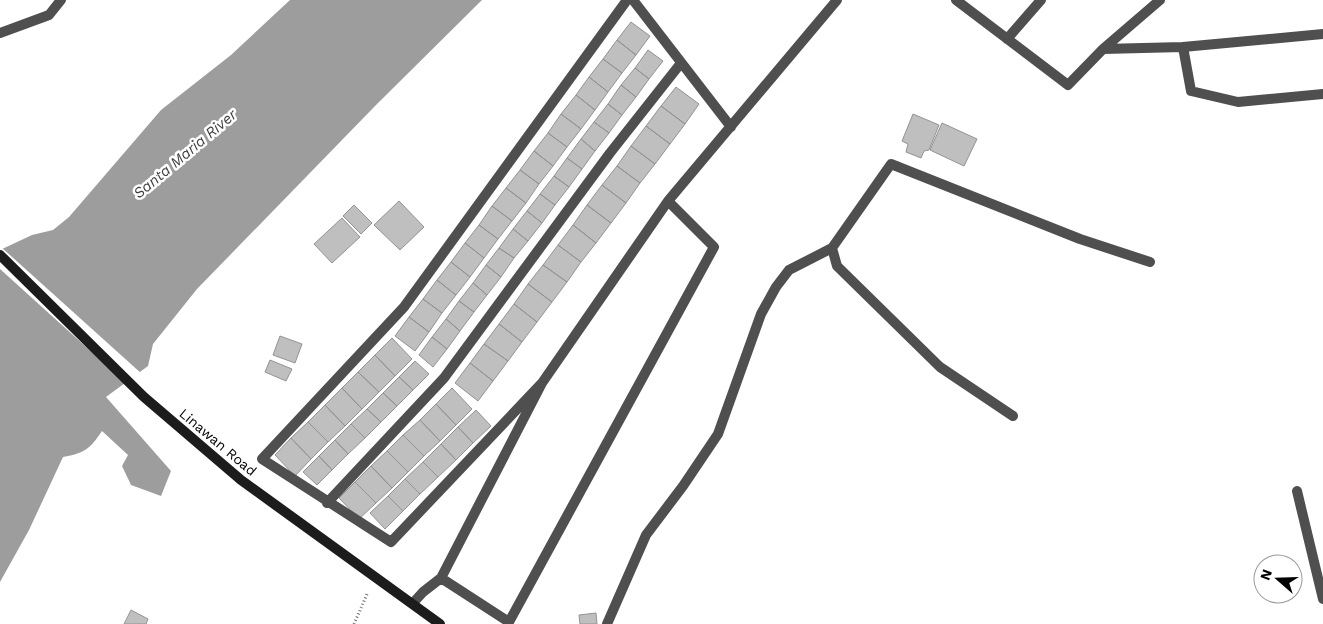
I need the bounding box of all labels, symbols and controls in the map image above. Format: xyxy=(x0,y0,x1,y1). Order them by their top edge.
water label: Santa Maria River xyxy=(130,105,241,202)
street label: Linawan Road xyxy=(176,405,260,479)
north arrow xyxy=(1253,554,1303,604)
text: N xyxy=(1256,567,1275,582)

